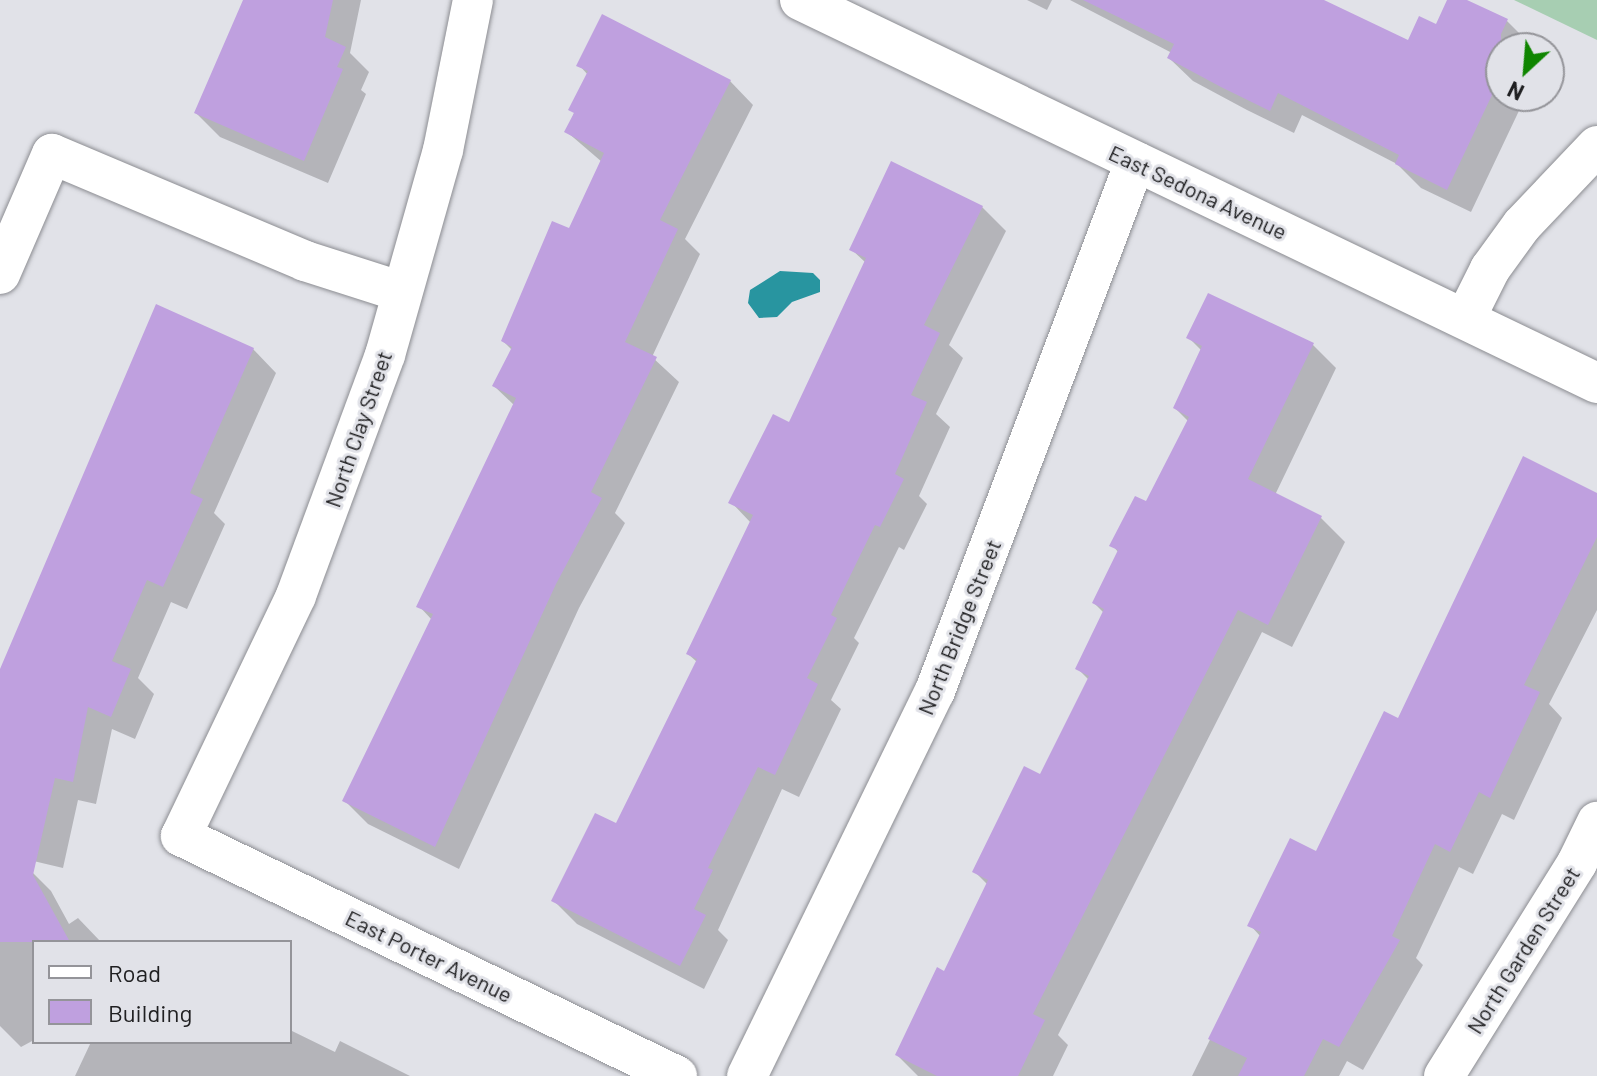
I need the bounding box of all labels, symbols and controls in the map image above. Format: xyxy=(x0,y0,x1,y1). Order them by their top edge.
north arrow xyxy=(1485,32,1565,112)
text: N xyxy=(1503,77,1528,107)
street label: East Sedona Avenue xyxy=(1105,139,1291,245)
street label: North Clay Street xyxy=(319,347,397,511)
street label: North Bridge Street xyxy=(912,535,1006,719)
street label: North Garden Street xyxy=(1461,862,1585,1038)
street label: East Porter Avenue xyxy=(341,904,517,1008)
legend xyxy=(32,940,292,1044)
text: Road xyxy=(108,958,161,987)
text: Building xyxy=(108,998,192,1027)

